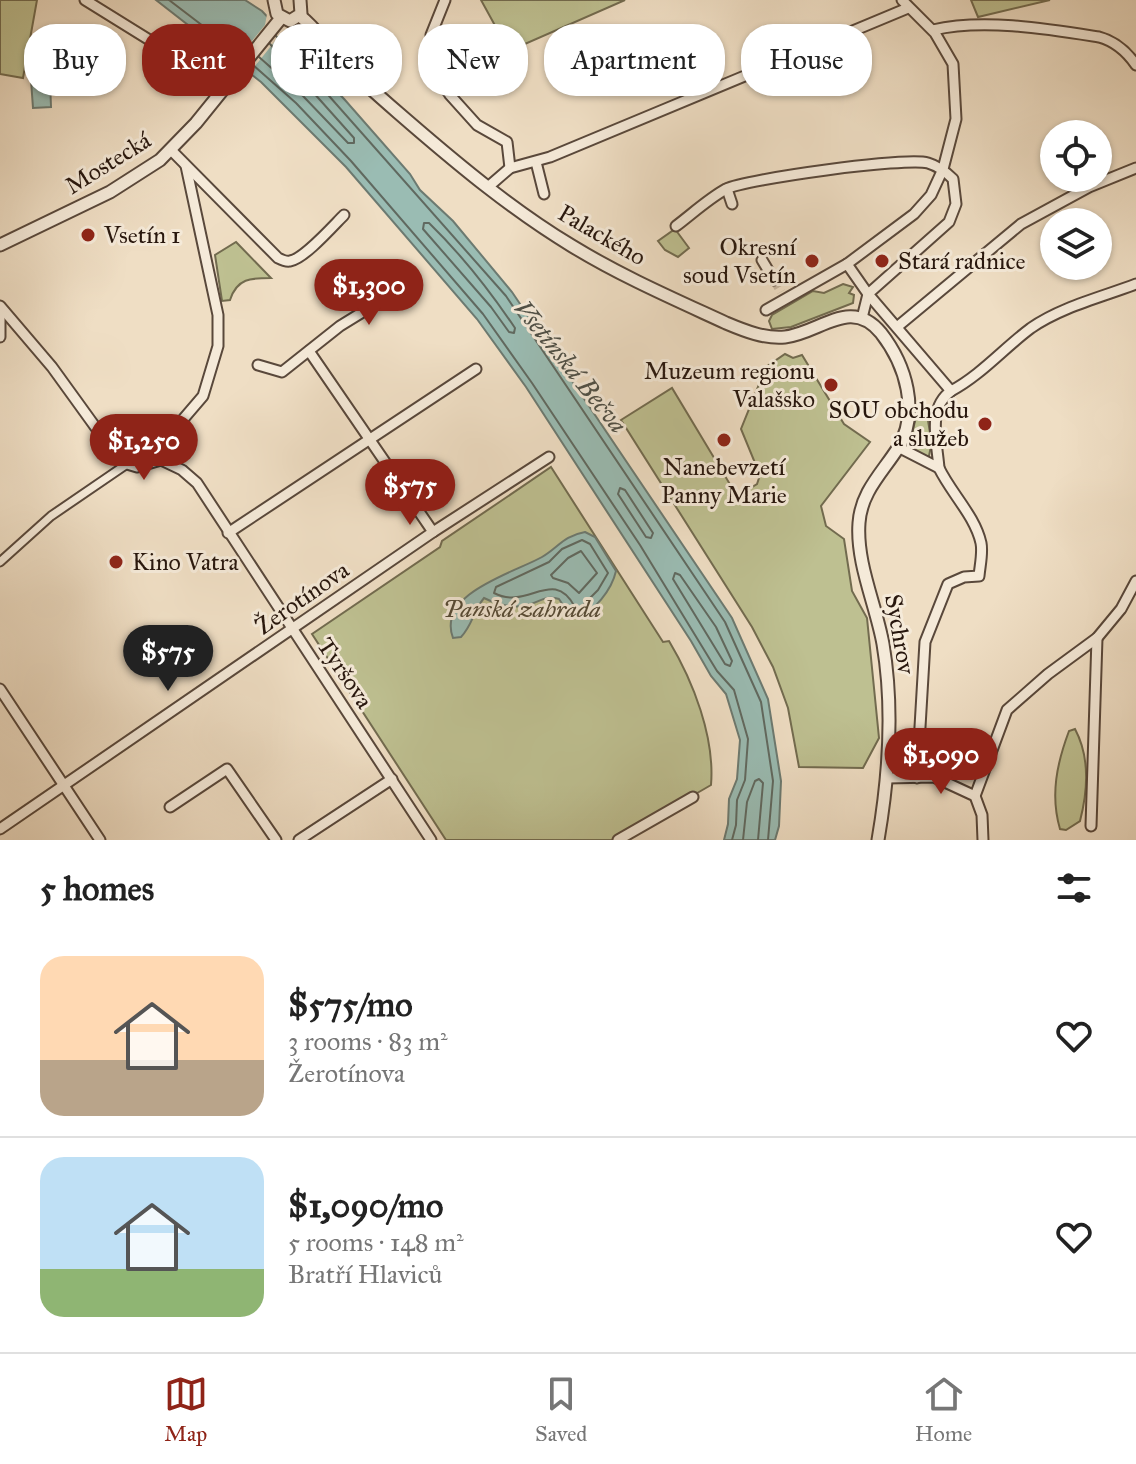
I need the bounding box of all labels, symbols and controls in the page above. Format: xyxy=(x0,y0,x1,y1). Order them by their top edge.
chip: Buy xyxy=(24,24,126,96)
chip: Rent xyxy=(142,24,255,96)
chip: Filters xyxy=(271,24,402,96)
chip: New xyxy=(418,24,528,96)
chip: Apartment xyxy=(544,24,725,96)
chip: House xyxy=(741,24,872,96)
map controls xyxy=(1040,120,1112,280)
button: locate xyxy=(1040,120,1112,192)
street label: Mostecká xyxy=(60,125,157,201)
street label: Palackého xyxy=(553,198,651,272)
button: layers xyxy=(1040,208,1112,280)
place label: Vsetín 1 xyxy=(103,220,181,250)
marker: Vsetín 1 xyxy=(79,226,97,244)
place label: Okresní soud Vsetín xyxy=(683,232,797,290)
place label: Stará radnice xyxy=(898,246,1026,276)
marker: Okresní soud Vsetín xyxy=(803,252,821,270)
marker: Stará radnice xyxy=(873,252,891,270)
pin: $1,300 xyxy=(304,259,434,327)
text: $1,300 xyxy=(332,269,406,301)
water label: Vsetínská Bečva xyxy=(507,293,635,439)
place label: Muzeum regionu Valašsko xyxy=(644,356,815,414)
marker: Muzeum regionu Valašsko xyxy=(822,376,840,394)
place label: SOU obchodu a služeb xyxy=(829,395,969,453)
pin: $1,250 xyxy=(79,414,209,482)
marker: SOU obchodu a služeb xyxy=(976,415,994,433)
text: $1,250 xyxy=(108,424,180,456)
marker: Nanebevzetí Panny Marie xyxy=(715,431,733,449)
place label: Nanebevzetí Panny Marie xyxy=(661,452,787,510)
pin: $575 xyxy=(363,459,457,527)
text: $575 xyxy=(383,469,437,501)
place label: Kino Vatra xyxy=(132,547,240,577)
marker: Kino Vatra xyxy=(107,553,125,571)
street label: Žerotínova xyxy=(249,554,355,641)
street label: Sychrov xyxy=(878,592,922,678)
park label: Panská zahrada xyxy=(443,594,601,624)
pin: $575 xyxy=(121,625,215,693)
street label: Tyršova xyxy=(310,632,380,715)
text: $575 xyxy=(141,635,195,667)
pin: $1,090 xyxy=(876,728,1006,796)
text: $1,090 xyxy=(903,738,979,770)
icon: filters xyxy=(1052,866,1096,910)
text: 5 homes xyxy=(40,868,154,909)
text: $575/mo xyxy=(288,984,413,1025)
icon: home xyxy=(104,988,200,1084)
icon: heart xyxy=(1052,1014,1096,1058)
text: 3 rooms · 83 m² xyxy=(288,1025,448,1057)
text: Žerotínova xyxy=(288,1057,405,1089)
text: $1,090/mo xyxy=(288,1185,443,1226)
icon: home xyxy=(104,1189,200,1285)
icon: heart xyxy=(1052,1215,1096,1259)
text: 5 rooms · 148 m² xyxy=(288,1226,464,1258)
text: Bratří Hlaviců xyxy=(288,1258,442,1290)
tab: Map xyxy=(164,1372,208,1447)
tab: Saved xyxy=(535,1372,587,1447)
tab: Home xyxy=(915,1372,972,1447)

